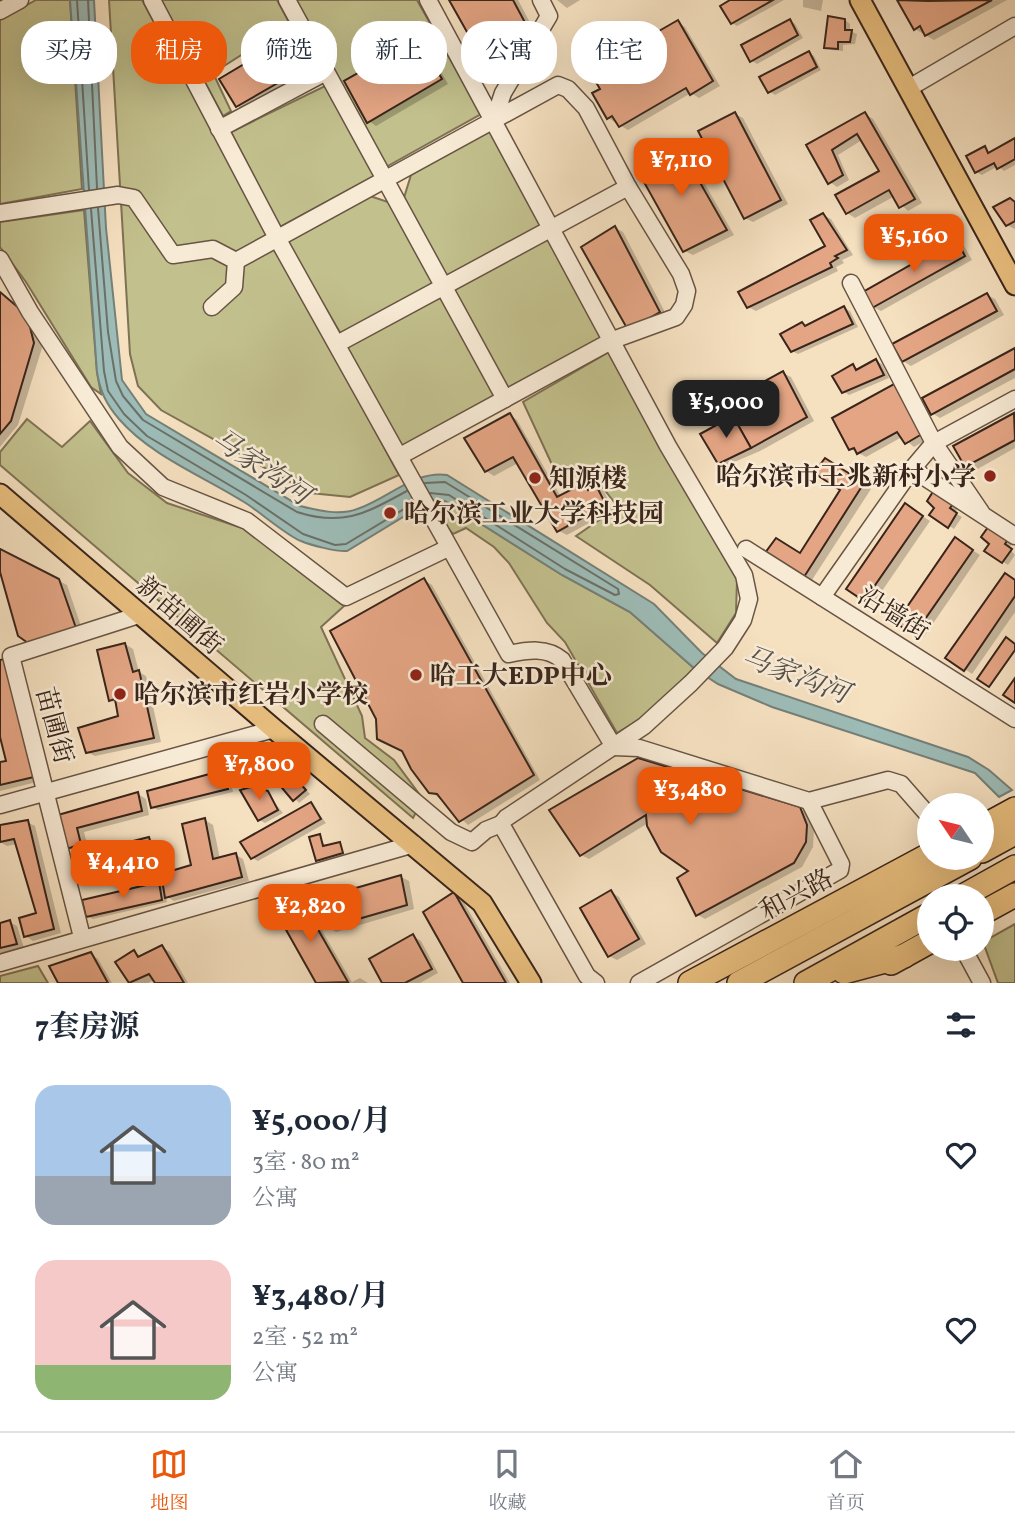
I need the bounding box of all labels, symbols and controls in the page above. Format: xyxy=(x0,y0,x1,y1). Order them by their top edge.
chip: 买房 xyxy=(21,21,117,84)
chip: 租房 xyxy=(131,21,227,84)
chip: 筛选 xyxy=(241,21,337,84)
chip: 新上 xyxy=(351,21,447,84)
chip: 公寓 xyxy=(461,21,557,84)
chip: 住宅 xyxy=(571,21,667,84)
pin: ¥7,110 xyxy=(624,138,738,198)
text: ¥7,110 xyxy=(650,145,712,177)
pin: ¥5,160 xyxy=(857,215,971,274)
text: ¥5,160 xyxy=(880,221,948,253)
pin: ¥5,000 xyxy=(669,380,783,440)
text: ¥5,000 xyxy=(688,387,764,419)
water label: 马家沟河 xyxy=(203,421,322,518)
place label: 哈尔滨市王兆新村小学 xyxy=(716,460,976,496)
place label: 知源楼 xyxy=(549,462,627,498)
marker: 哈尔滨市王兆新村小学 xyxy=(982,468,998,484)
marker: 知源楼 xyxy=(527,470,543,486)
place label: 哈尔滨工业大学科技园 xyxy=(404,497,664,533)
marker: 哈尔滨工业大学科技园 xyxy=(382,505,398,521)
street label: 新苗圃街 xyxy=(128,569,230,664)
street label: 沿墙街 xyxy=(850,579,936,651)
water label: 马家沟河 xyxy=(736,638,859,716)
place label: 哈工大EDP中心 xyxy=(430,659,612,695)
marker: 哈工大EDP中心 xyxy=(408,667,424,683)
place label: 哈尔滨市红岩小学校 xyxy=(134,678,368,714)
street label: 苗圃街 xyxy=(26,683,81,768)
marker: 哈尔滨市红岩小学校 xyxy=(112,686,128,702)
pin: ¥7,800 xyxy=(202,742,316,802)
text: ¥7,800 xyxy=(224,749,294,781)
pin: ¥3,480 xyxy=(633,768,747,827)
text: ¥3,480 xyxy=(653,774,727,806)
north arrow xyxy=(917,793,994,870)
map controls xyxy=(917,793,994,961)
pin: ¥4,410 xyxy=(66,841,180,900)
text: ¥4,410 xyxy=(87,847,159,879)
street label: 和兴路 xyxy=(754,862,840,930)
pin: ¥2,820 xyxy=(253,884,367,944)
button: locate xyxy=(917,884,994,961)
text: ¥2,820 xyxy=(274,891,346,923)
icon: filters xyxy=(942,1006,980,1044)
text: 7套房源 xyxy=(35,1007,139,1049)
text: ¥5,000/月 xyxy=(252,1101,392,1143)
icon: home xyxy=(91,1113,175,1197)
icon: heart xyxy=(942,1136,980,1174)
text: 3室 · 80 m² xyxy=(252,1147,359,1179)
text: 公寓 xyxy=(252,1183,298,1215)
text: ¥3,480/月 xyxy=(252,1276,389,1318)
icon: home xyxy=(91,1288,175,1372)
icon: heart xyxy=(942,1311,980,1349)
text: 2室 · 52 m² xyxy=(252,1322,358,1354)
text: 公寓 xyxy=(252,1358,298,1390)
tab: 地图 xyxy=(150,1445,188,1517)
tab: 收藏 xyxy=(488,1445,527,1517)
tab: 首页 xyxy=(827,1445,865,1517)

